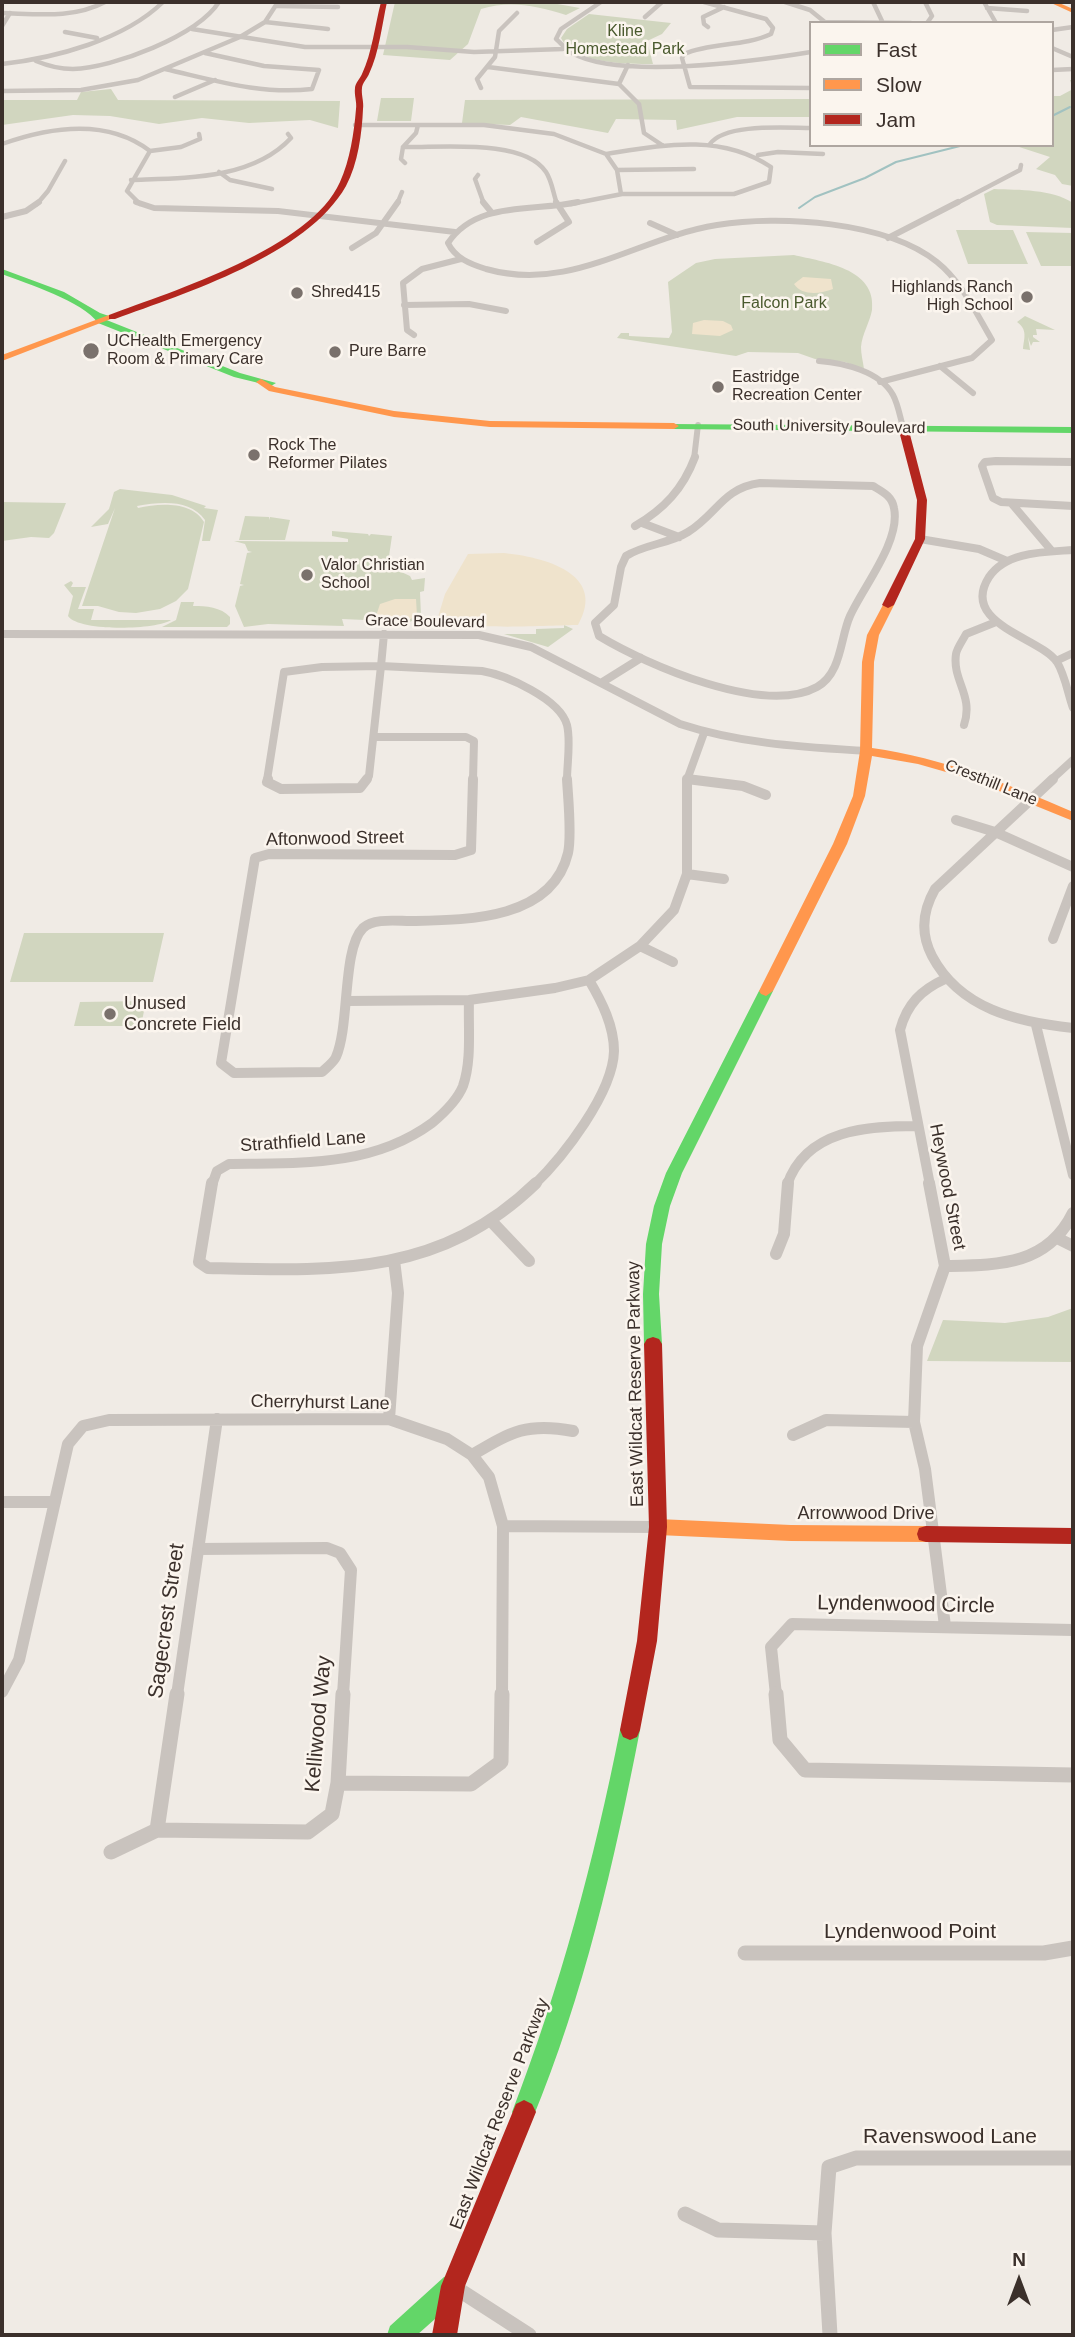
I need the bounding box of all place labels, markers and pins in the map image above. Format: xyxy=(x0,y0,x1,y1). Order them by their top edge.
place label: Highlands Ranch High School xyxy=(891,278,1013,316)
place label: Shred415 xyxy=(311,283,380,303)
marker: Shred415 xyxy=(289,285,305,301)
marker: Highlands Ranch High School xyxy=(1019,289,1035,305)
place label: UCHealth Emergency Room & Primary Care xyxy=(107,332,263,370)
marker: UCHealth Emergency Room & Primary Care xyxy=(81,341,101,361)
place label: Pure Barre xyxy=(349,342,426,362)
marker: Pure Barre xyxy=(327,344,343,360)
place label: Eastridge Recreation Center xyxy=(732,368,862,406)
marker: Eastridge Recreation Center xyxy=(710,379,726,395)
place label: Rock The Reformer Pilates xyxy=(268,436,387,474)
marker: Rock The Reformer Pilates xyxy=(246,447,262,463)
place label: Valor Christian School xyxy=(321,556,425,594)
marker: Valor Christian School xyxy=(299,567,315,583)
place label: Unused Concrete Field xyxy=(124,993,241,1036)
marker: Unused Concrete Field xyxy=(102,1006,118,1022)

